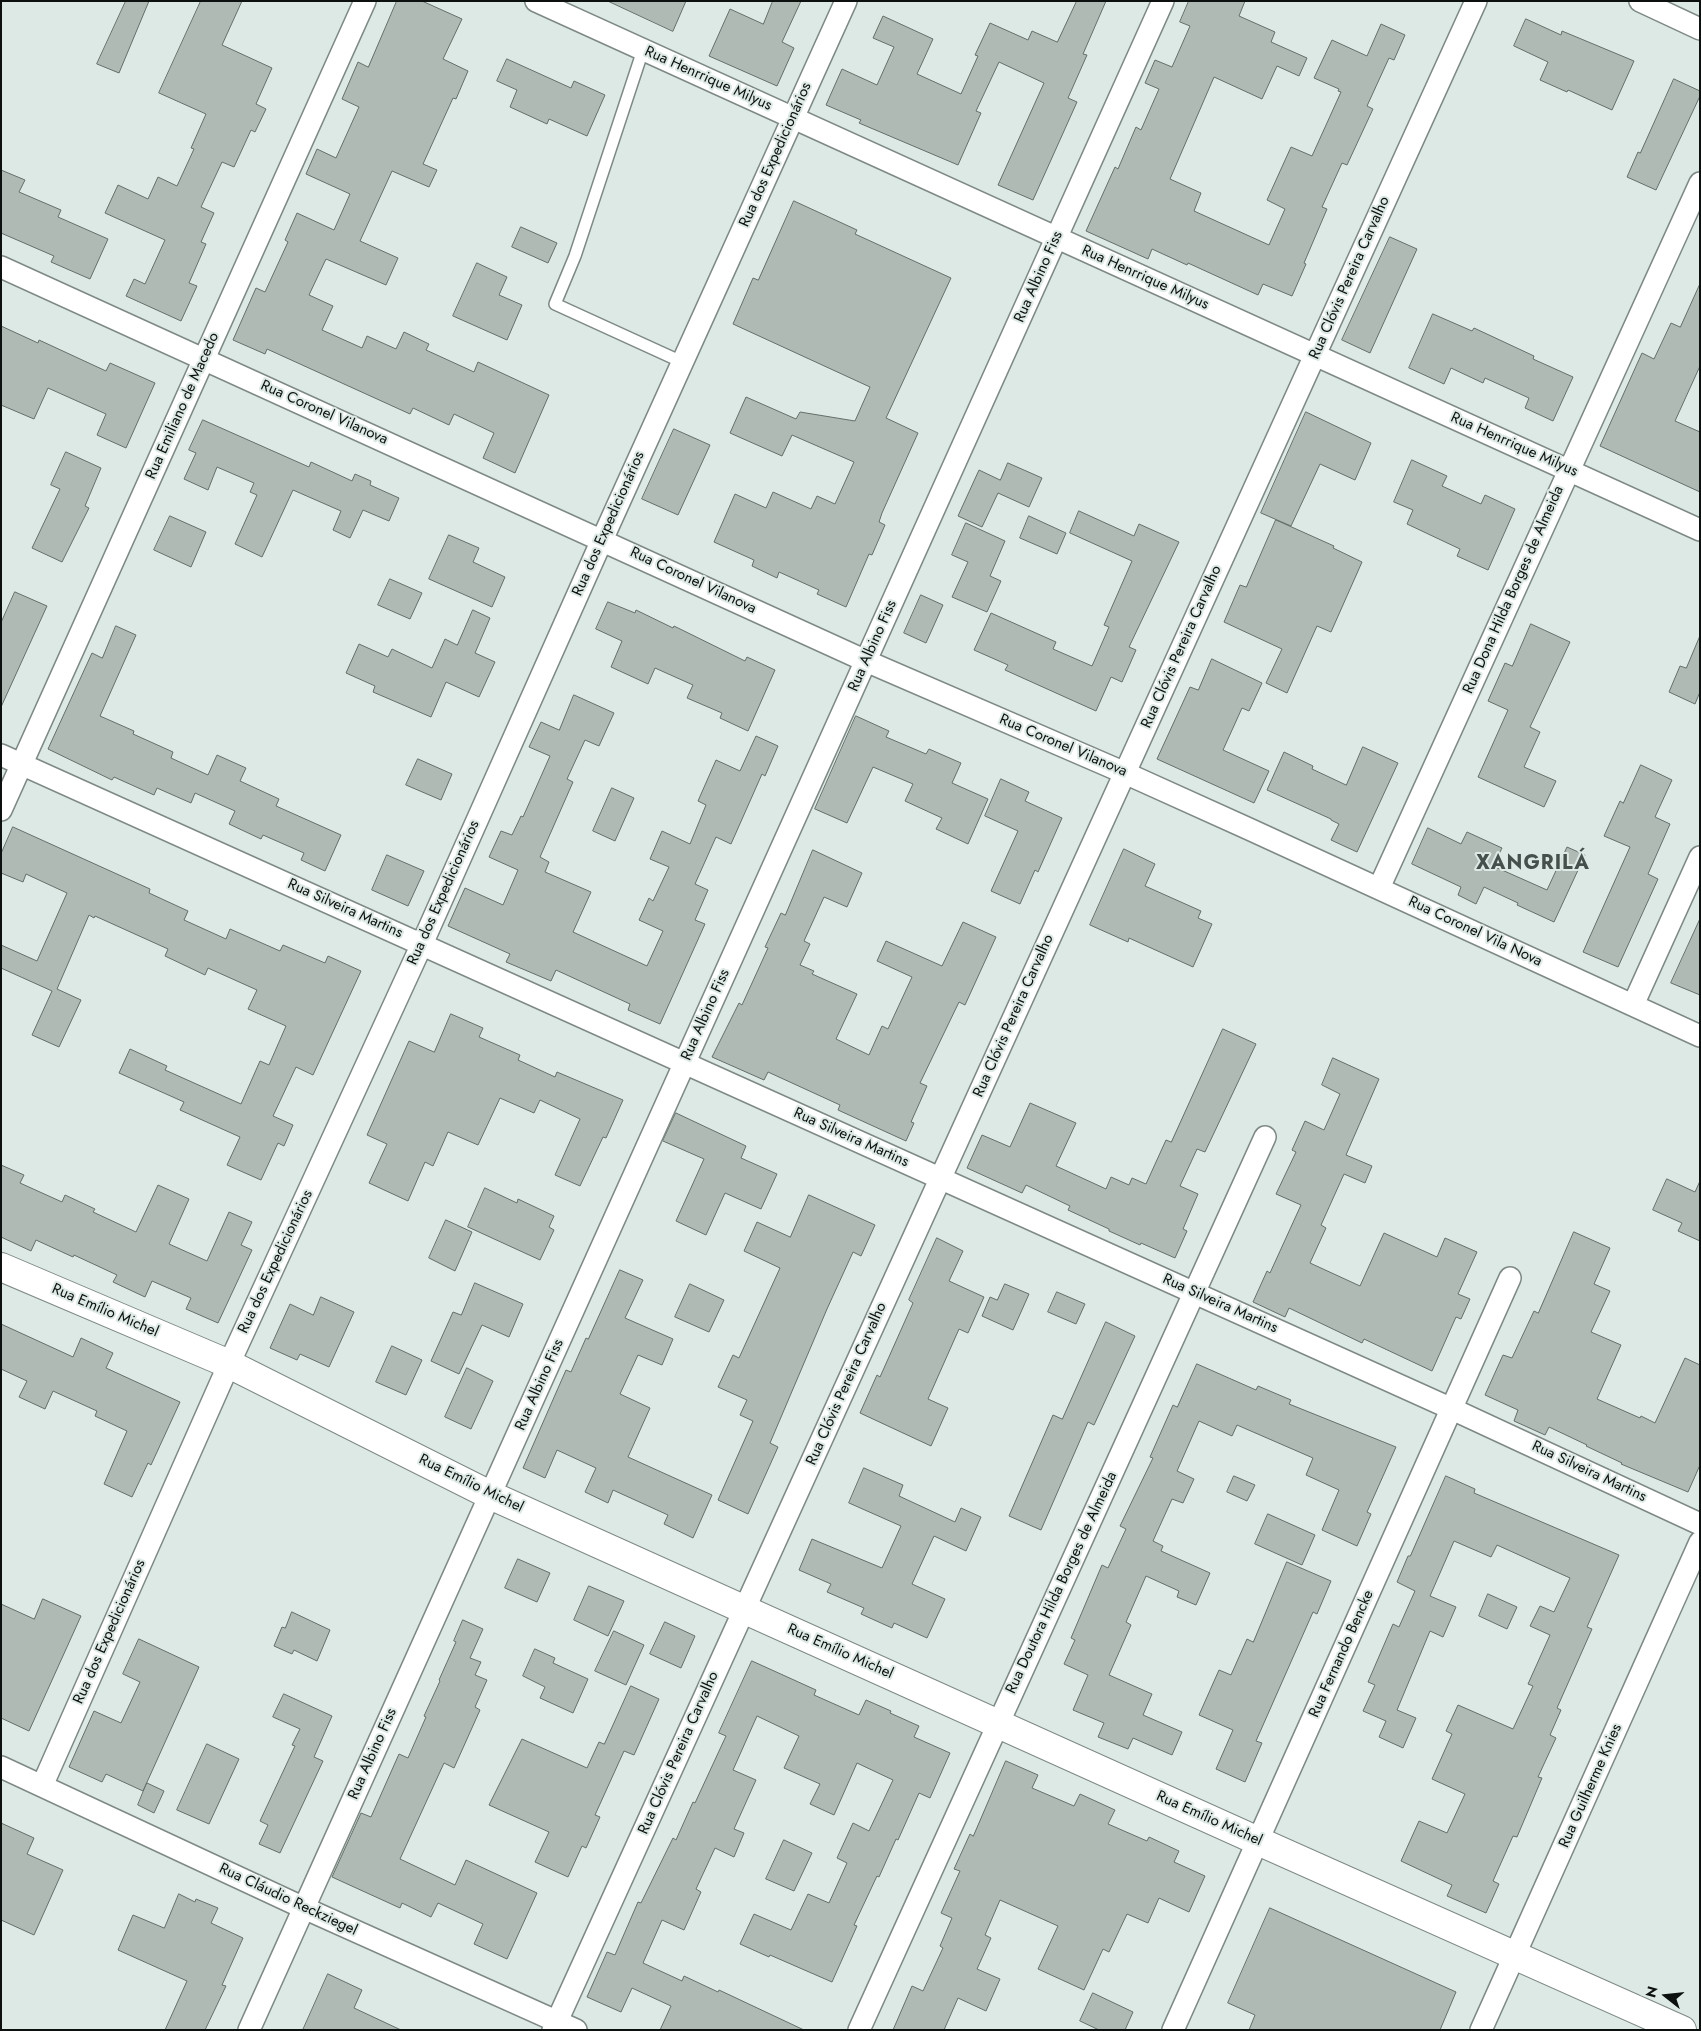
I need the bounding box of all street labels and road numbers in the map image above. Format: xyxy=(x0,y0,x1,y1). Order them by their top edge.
street label: Rua Henrrique Milyus xyxy=(642,43,774,115)
street label: Rua dos Expedicionários xyxy=(736,80,816,230)
street label: Rua Clóvis Pereira Carvalho xyxy=(1306,194,1394,362)
street label: Rua Albino Fiss xyxy=(1011,229,1067,325)
street label: Rua Henrrique Milyus xyxy=(1079,242,1211,314)
street label: Rua Emiliano de Macedo xyxy=(142,330,224,482)
street label: Rua Coronel Vilanova xyxy=(258,377,390,449)
street label: Rua Henrrique Milyus xyxy=(1448,409,1580,481)
street label: Rua dos Expedicionários xyxy=(569,449,649,599)
street label: Rua Dona Hilda Borges de Almeida xyxy=(1460,483,1568,697)
street label: Rua Coronel Vilanova xyxy=(627,544,759,618)
street label: Rua Clóvis Pereira Carvalho xyxy=(1138,563,1226,731)
street label: Rua Albino Fiss xyxy=(845,598,901,694)
street label: Rua Coronel Vilanova xyxy=(996,711,1130,781)
street label: Rua dos Expedicionários xyxy=(404,818,484,968)
street label: Rua Silveira Martins xyxy=(285,875,405,943)
street label: Rua Coronel Vila Nova xyxy=(1405,893,1545,971)
street label: Rua Clóvis Pereira Carvalho xyxy=(970,932,1058,1100)
street label: Rua Albino Fiss xyxy=(678,967,734,1063)
street label: Rua Silveira Martins xyxy=(791,1104,911,1172)
street label: Rua dos Expedicionários xyxy=(235,1187,317,1337)
street label: Rua Silveira Martins xyxy=(1160,1270,1280,1338)
street label: Rua Emílio Michel xyxy=(49,1280,161,1342)
street label: Rua Clóvis Pereira Carvalho xyxy=(803,1300,891,1468)
street label: Rua Albino Fiss xyxy=(512,1337,568,1433)
street label: Rua Silveira Martins xyxy=(1529,1438,1649,1506)
street label: Rua Emílio Michel xyxy=(416,1451,526,1517)
street label: Rua Doutora Hilda Borges de Almeida xyxy=(1003,1469,1121,1697)
street label: Rua dos Expedicionários xyxy=(70,1557,150,1707)
street label: Rua Fernando Bencke xyxy=(1306,1588,1378,1720)
street label: Rua Emílio Michel xyxy=(784,1621,896,1683)
street label: Rua Clóvis Pereira Carvalho xyxy=(635,1669,723,1837)
street label: Rua Albino Fiss xyxy=(345,1706,401,1802)
street label: Rua Guilherme Knies xyxy=(1556,1721,1626,1851)
street label: Rua Emílio Michel xyxy=(1153,1788,1265,1850)
street label: Rua Cláudio Reckziegel xyxy=(216,1860,360,1940)

